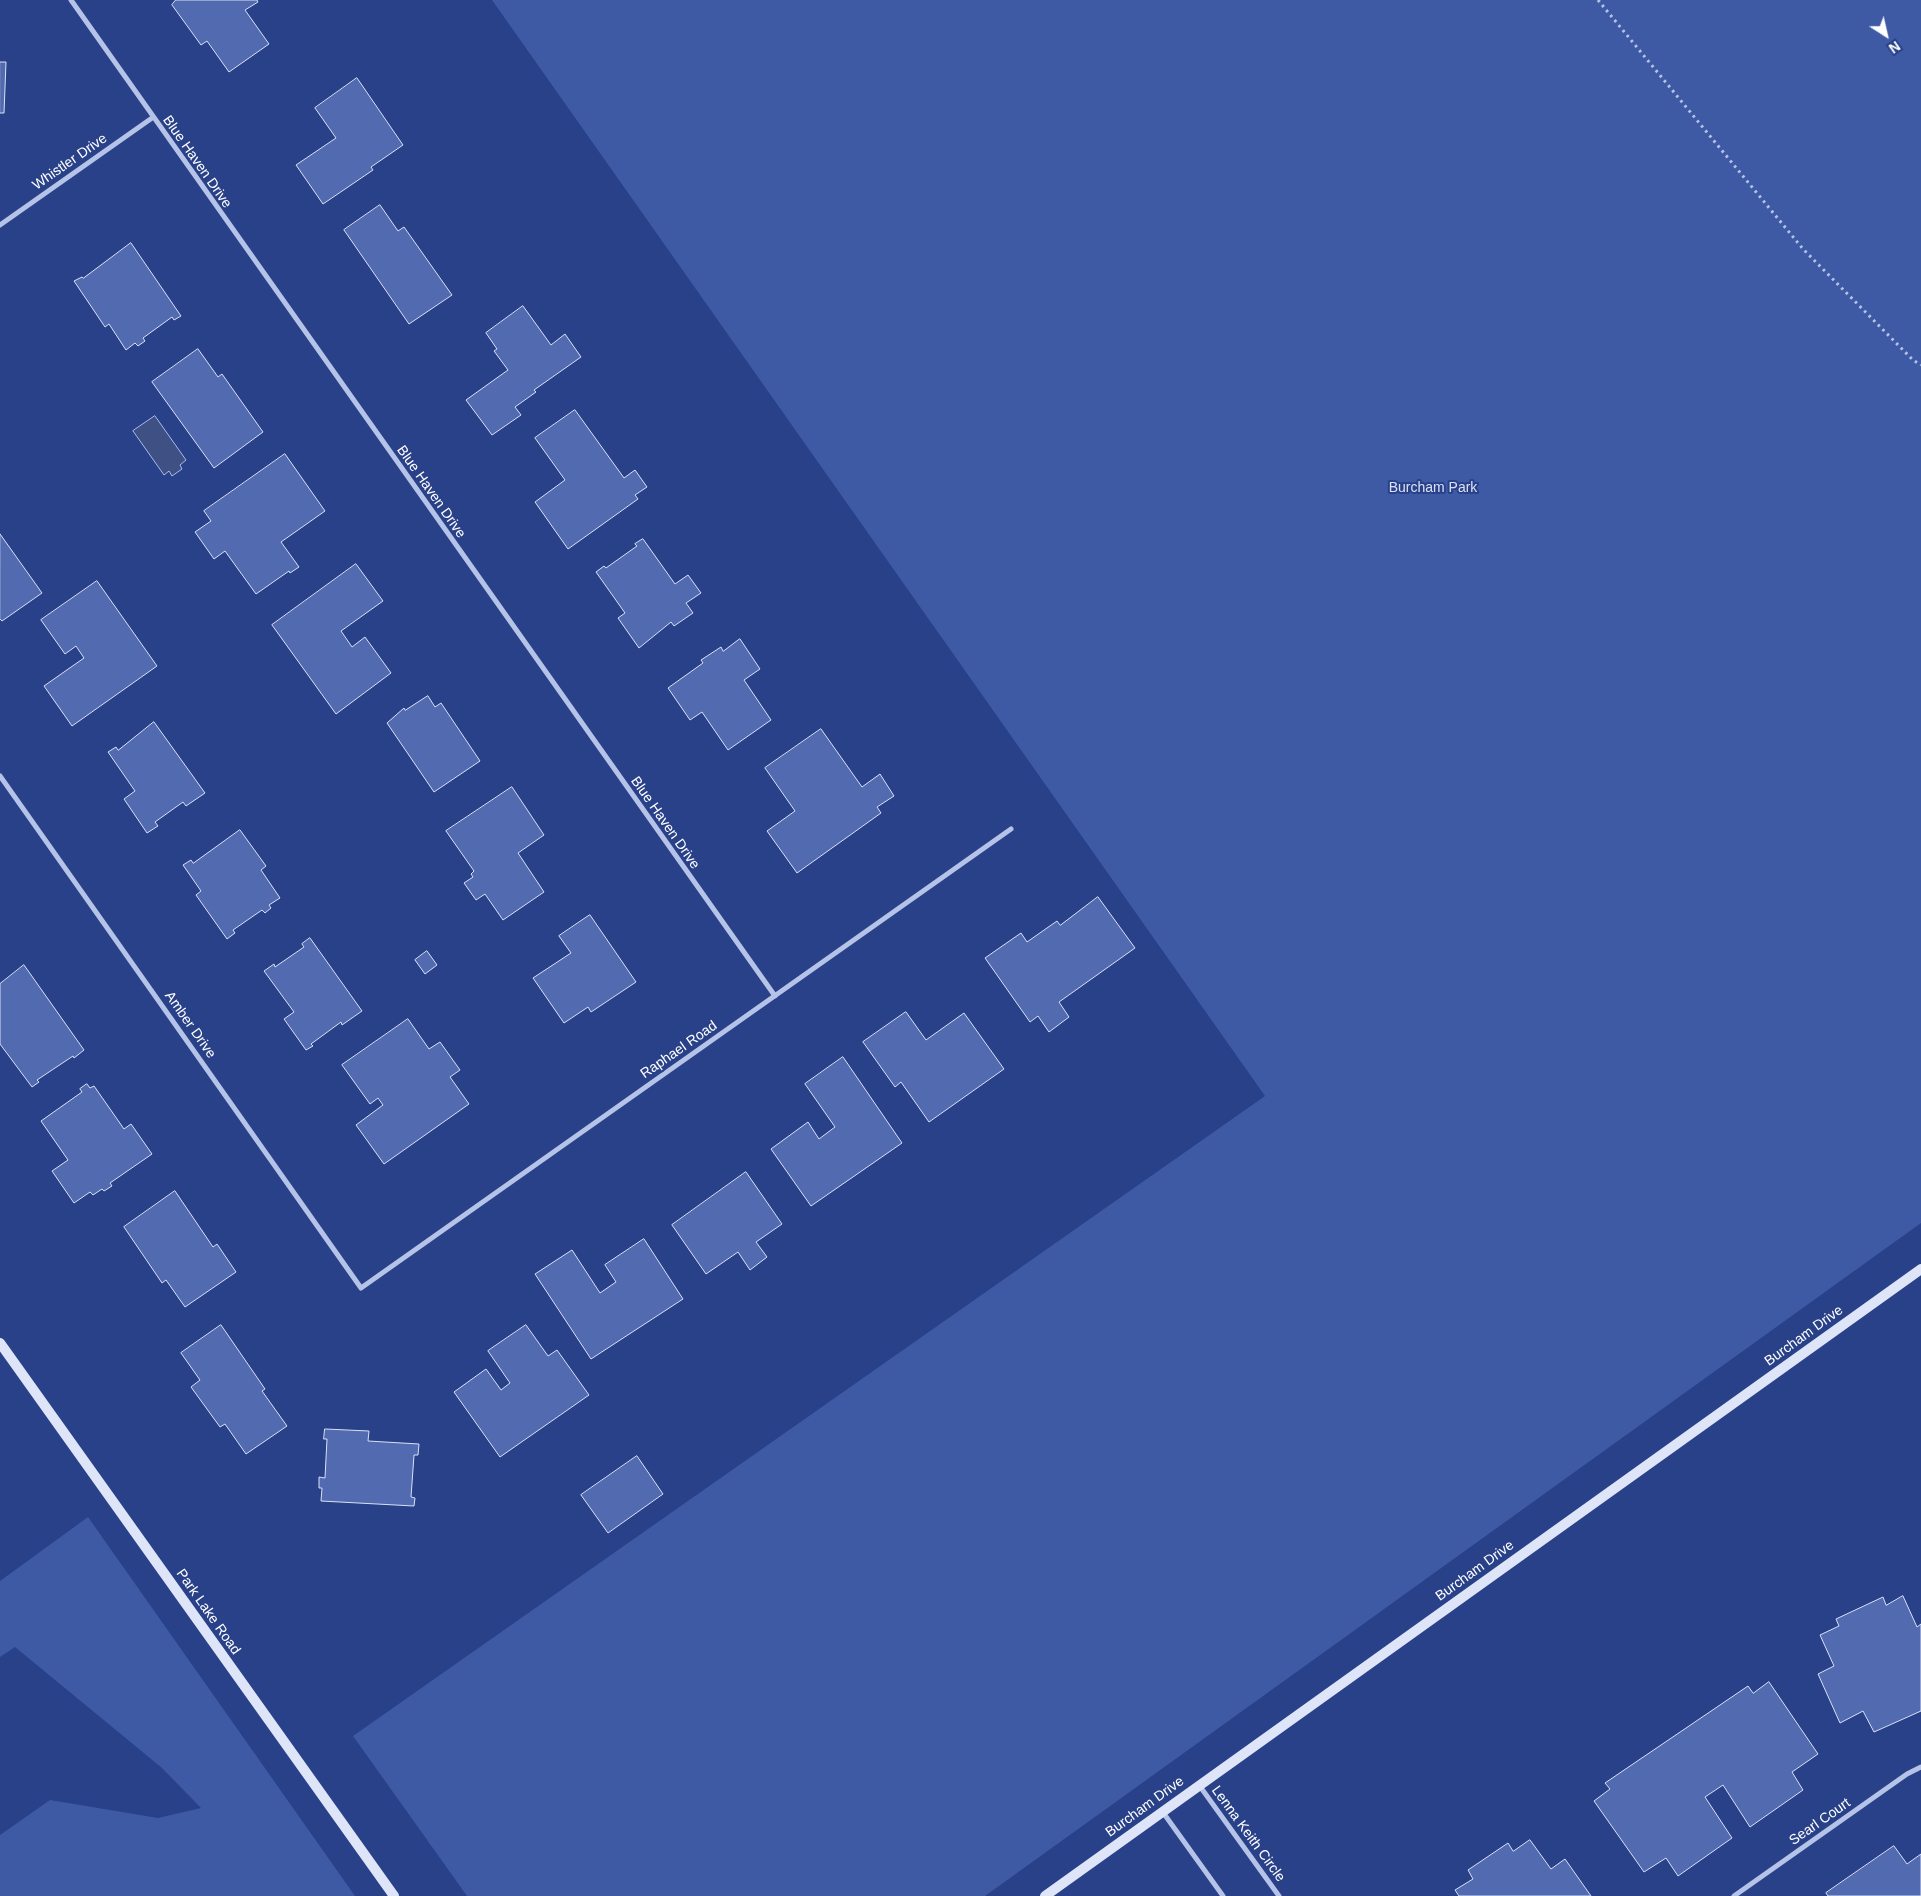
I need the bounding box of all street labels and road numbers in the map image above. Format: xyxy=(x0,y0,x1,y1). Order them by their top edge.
street label: Blue Haven Drive xyxy=(159,113,235,211)
street label: Whistler Drive xyxy=(30,130,110,194)
street label: Blue Haven Drive xyxy=(393,443,469,541)
street label: Blue Haven Drive xyxy=(627,774,703,872)
street label: Amber Drive xyxy=(161,988,219,1062)
street label: Raphael Road xyxy=(638,1017,720,1083)
street label: Burcham Drive xyxy=(1762,1302,1846,1370)
street label: Burcham Drive xyxy=(1433,1537,1517,1605)
street label: Park Lake Road xyxy=(172,1566,244,1658)
street label: Burcham Drive xyxy=(1103,1773,1187,1841)
street label: Lenna Keith Circle xyxy=(1208,1783,1288,1885)
street label: Searl Court xyxy=(1786,1795,1854,1849)

